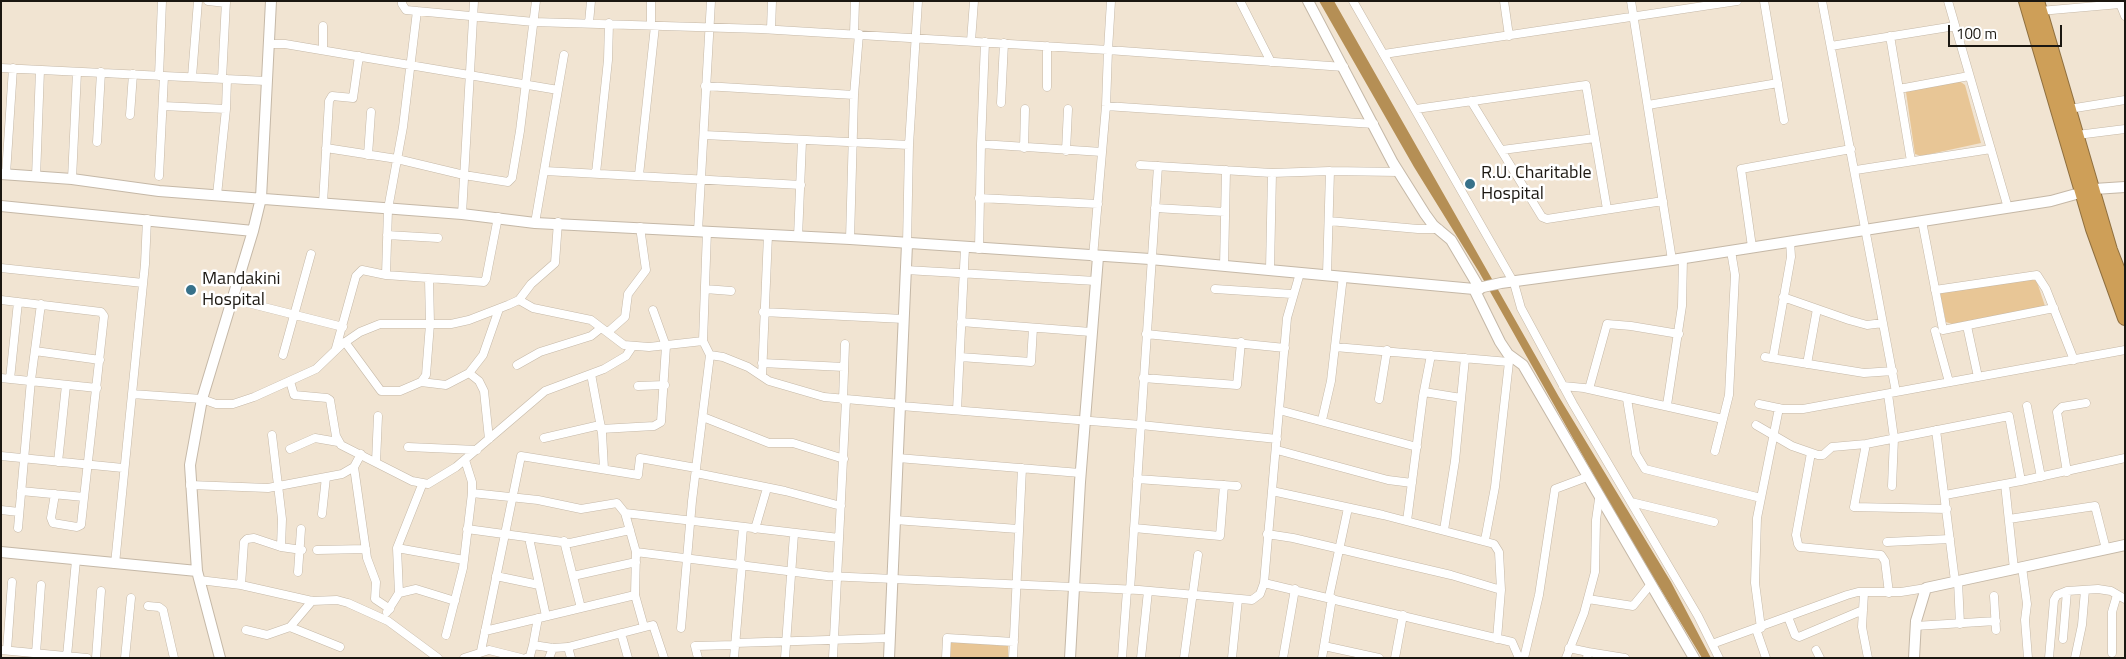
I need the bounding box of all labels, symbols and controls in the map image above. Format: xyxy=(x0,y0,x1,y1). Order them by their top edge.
scale bar xyxy=(1951,15,2065,47)
text: 100 m xyxy=(1956,22,1997,45)
place label: R.U. Charitable Hospital xyxy=(1481,163,1592,205)
marker: R.U. Charitable Hospital xyxy=(1463,177,1477,191)
place label: Mandakini Hospital xyxy=(202,269,281,312)
marker: Mandakini Hospital xyxy=(184,283,198,297)

